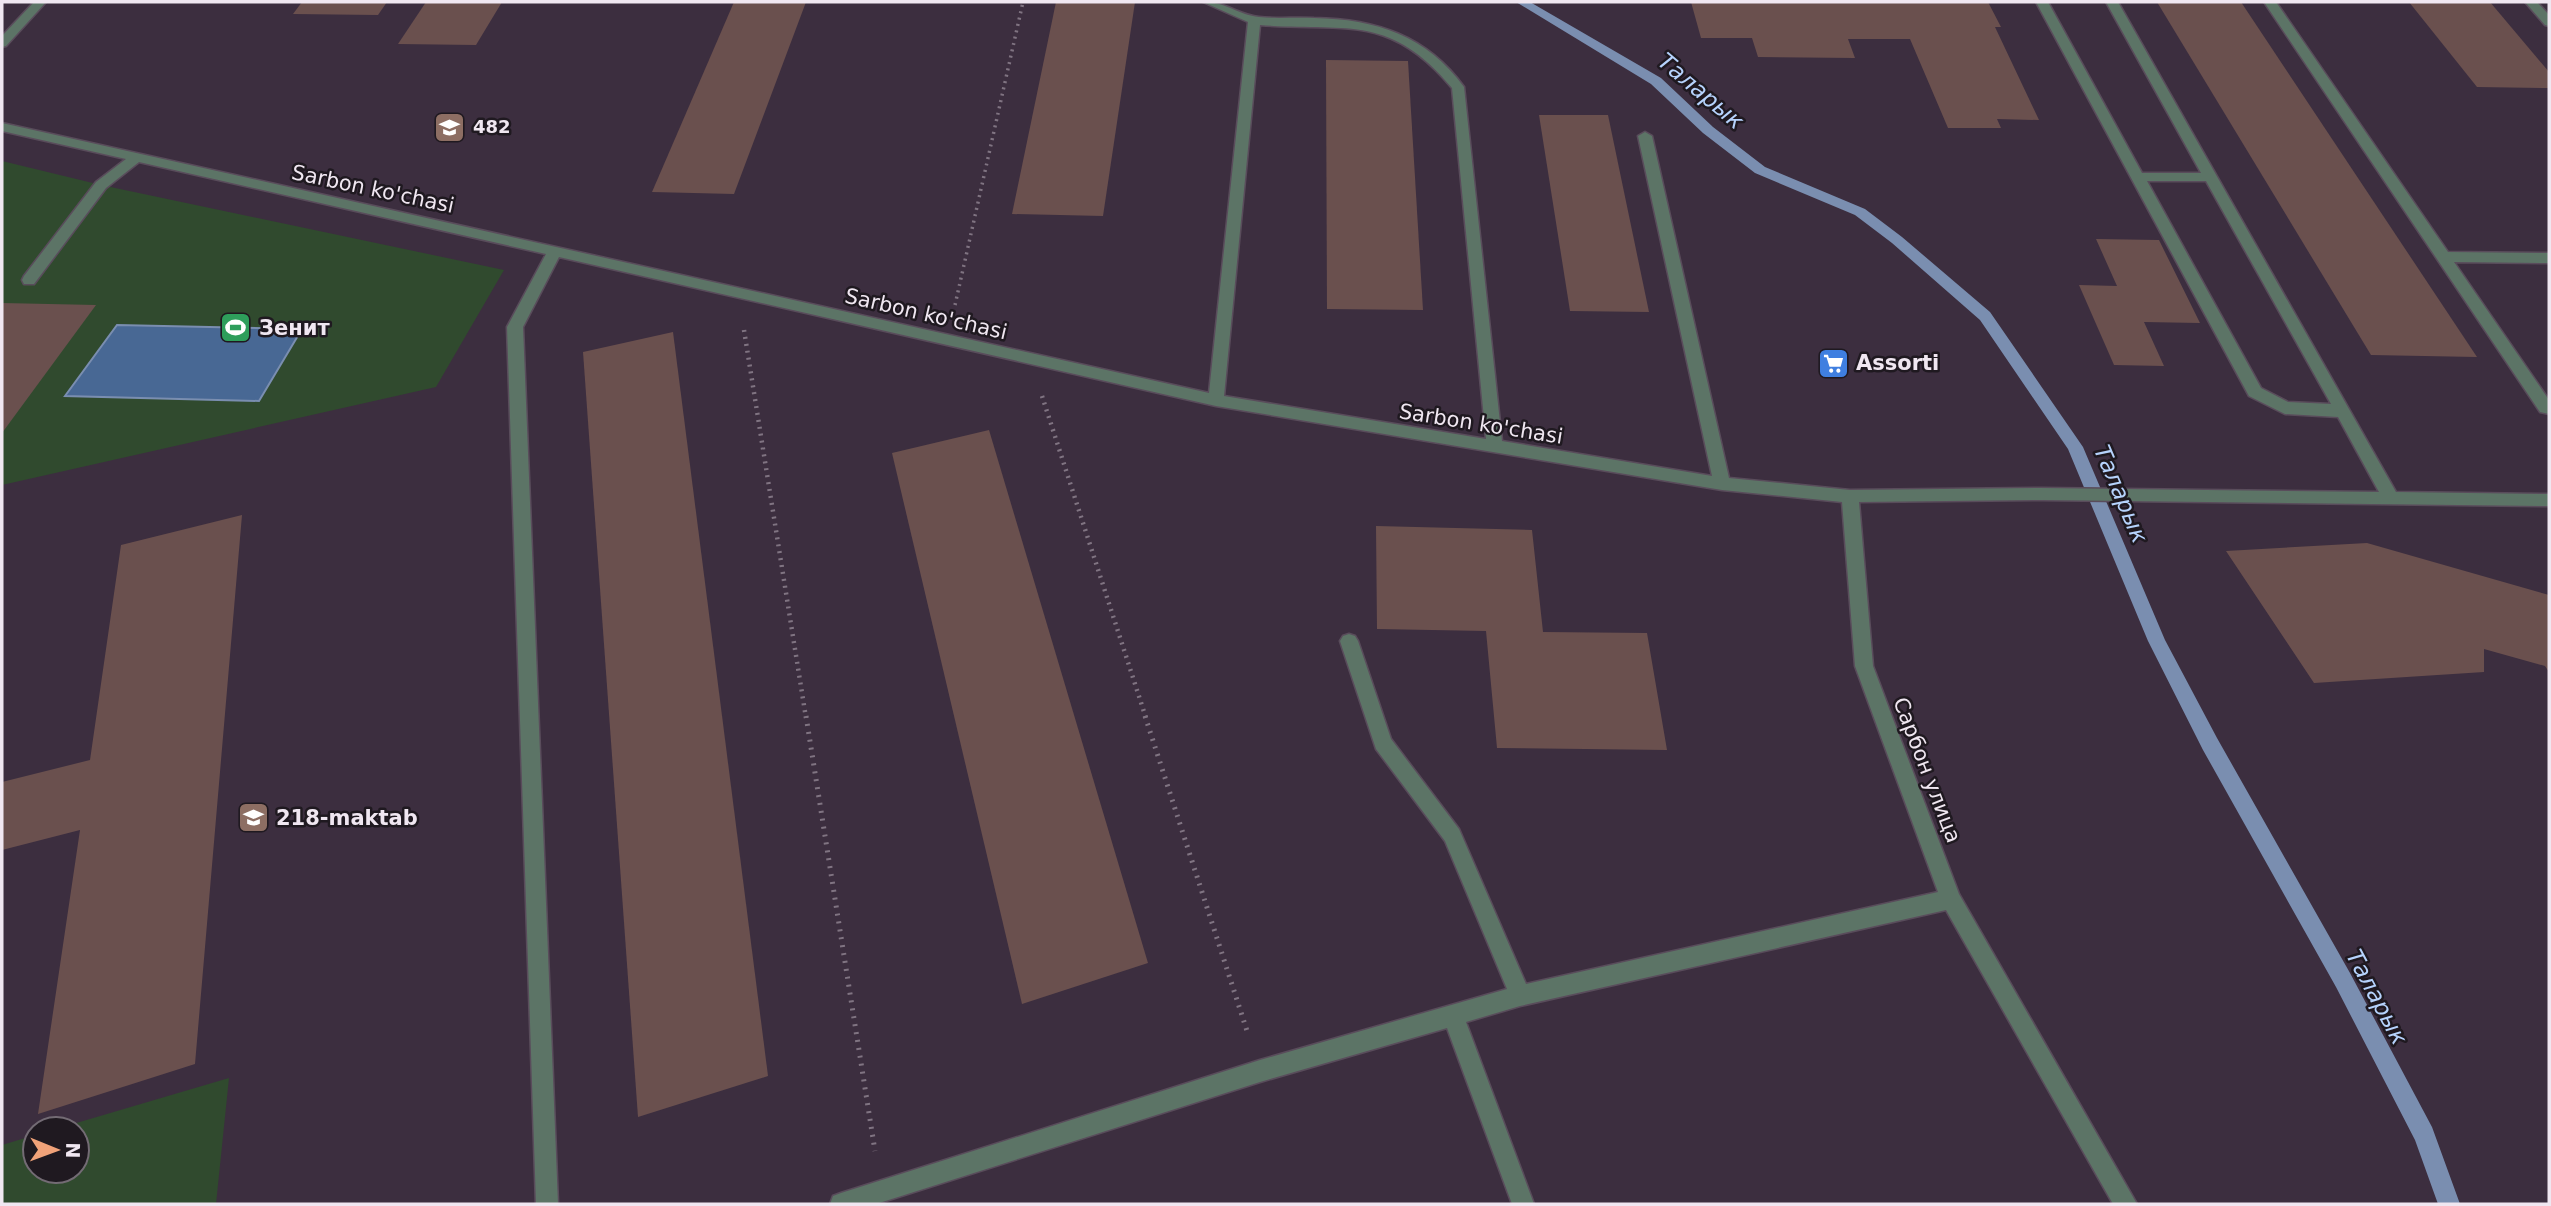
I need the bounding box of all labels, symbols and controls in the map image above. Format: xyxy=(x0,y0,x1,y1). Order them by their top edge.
water label: Таларык xyxy=(1653,48,1749,134)
school or university icon: 482 xyxy=(433,110,467,144)
place label: 482 xyxy=(473,116,511,137)
street label: Sarbon ko'chasi xyxy=(290,160,456,218)
street label: Sarbon ko'chasi xyxy=(843,284,1009,344)
sports icon: Зенит xyxy=(219,311,253,345)
place label: Зенит xyxy=(259,316,330,340)
supermarket icon: Assorti xyxy=(1816,346,1850,380)
place label: Assorti xyxy=(1856,351,1939,375)
street label: Sarbon ko'chasi xyxy=(1397,399,1565,449)
water label: Таларык xyxy=(2089,441,2153,547)
street label: Сарбон улица xyxy=(1888,694,1966,846)
school or university icon: 218-maktab xyxy=(236,801,270,835)
place label: 218-maktab xyxy=(276,806,418,830)
water label: Таларык xyxy=(2341,945,2413,1049)
north arrow xyxy=(21,1115,91,1185)
text: N xyxy=(62,1142,84,1158)

